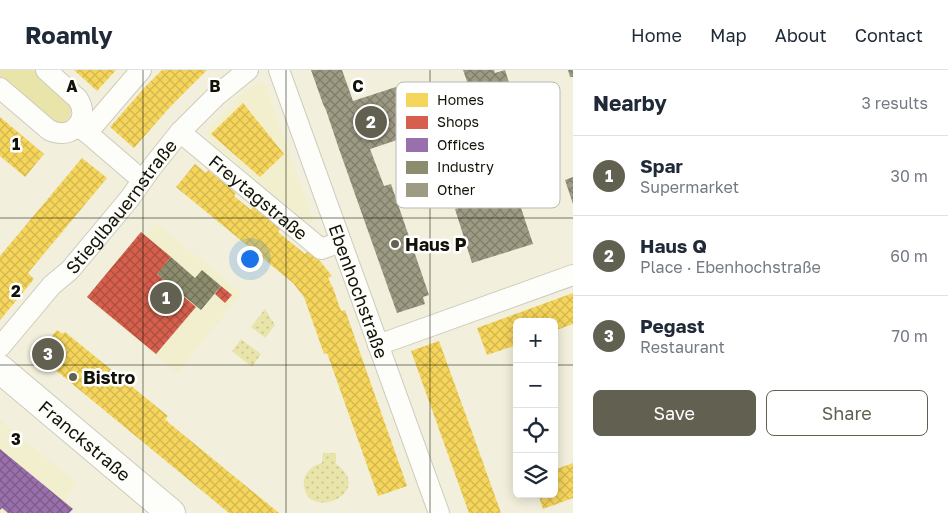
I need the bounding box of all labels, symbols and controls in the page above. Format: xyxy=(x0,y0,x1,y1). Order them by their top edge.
text: Roamly xyxy=(25,20,113,49)
text: Home xyxy=(631,24,682,46)
text: Map xyxy=(710,24,747,46)
text: About xyxy=(775,24,827,46)
text: Contact xyxy=(855,24,923,46)
text: A xyxy=(66,76,78,96)
text: B xyxy=(209,76,221,96)
text: C xyxy=(352,76,364,96)
legend xyxy=(396,82,560,208)
text: Nearby xyxy=(593,90,667,116)
text: Homes xyxy=(437,91,484,108)
text: 3 results xyxy=(861,93,928,113)
pin: 2 xyxy=(355,103,387,141)
text: Shops xyxy=(437,113,479,130)
text: 1 xyxy=(12,134,20,154)
street label: Stieglbauernstraße xyxy=(61,134,181,278)
text: Offices xyxy=(437,136,485,153)
street label: Freytagstraße xyxy=(205,150,312,244)
text: Spar xyxy=(640,154,683,177)
text: Industry xyxy=(437,158,494,175)
text: 1 xyxy=(605,166,613,186)
text: 30 m xyxy=(891,166,928,186)
text: Supermarket xyxy=(640,177,739,197)
text: Other xyxy=(437,181,476,198)
street label: Ebenhochstraße xyxy=(325,221,393,361)
place label: Haus P xyxy=(405,233,466,255)
text: Haus Q xyxy=(640,234,707,257)
marker: Haus P xyxy=(389,238,401,250)
your location xyxy=(237,246,263,272)
text: 2 xyxy=(604,246,614,266)
text: 60 m xyxy=(890,246,928,266)
text: Place · Ebenhochstraße xyxy=(640,257,821,277)
pin: 1 xyxy=(150,279,182,317)
text: 2 xyxy=(11,281,21,301)
text: Pegast xyxy=(640,314,705,337)
map controls xyxy=(513,318,558,498)
button: + xyxy=(513,318,558,363)
text: 3 xyxy=(604,326,614,346)
text: 70 m xyxy=(891,326,928,346)
pin: 3 xyxy=(32,335,64,373)
text: Restaurant xyxy=(640,337,725,357)
button: − xyxy=(513,363,558,408)
place label: Bistro xyxy=(83,366,136,388)
marker: Bistro xyxy=(67,371,79,383)
button: Save xyxy=(593,390,756,436)
button: Share xyxy=(766,390,928,436)
street label: Franckstraße xyxy=(34,396,135,485)
button: locate xyxy=(513,408,558,453)
text: 3 xyxy=(11,429,21,449)
button: layers xyxy=(513,453,558,498)

